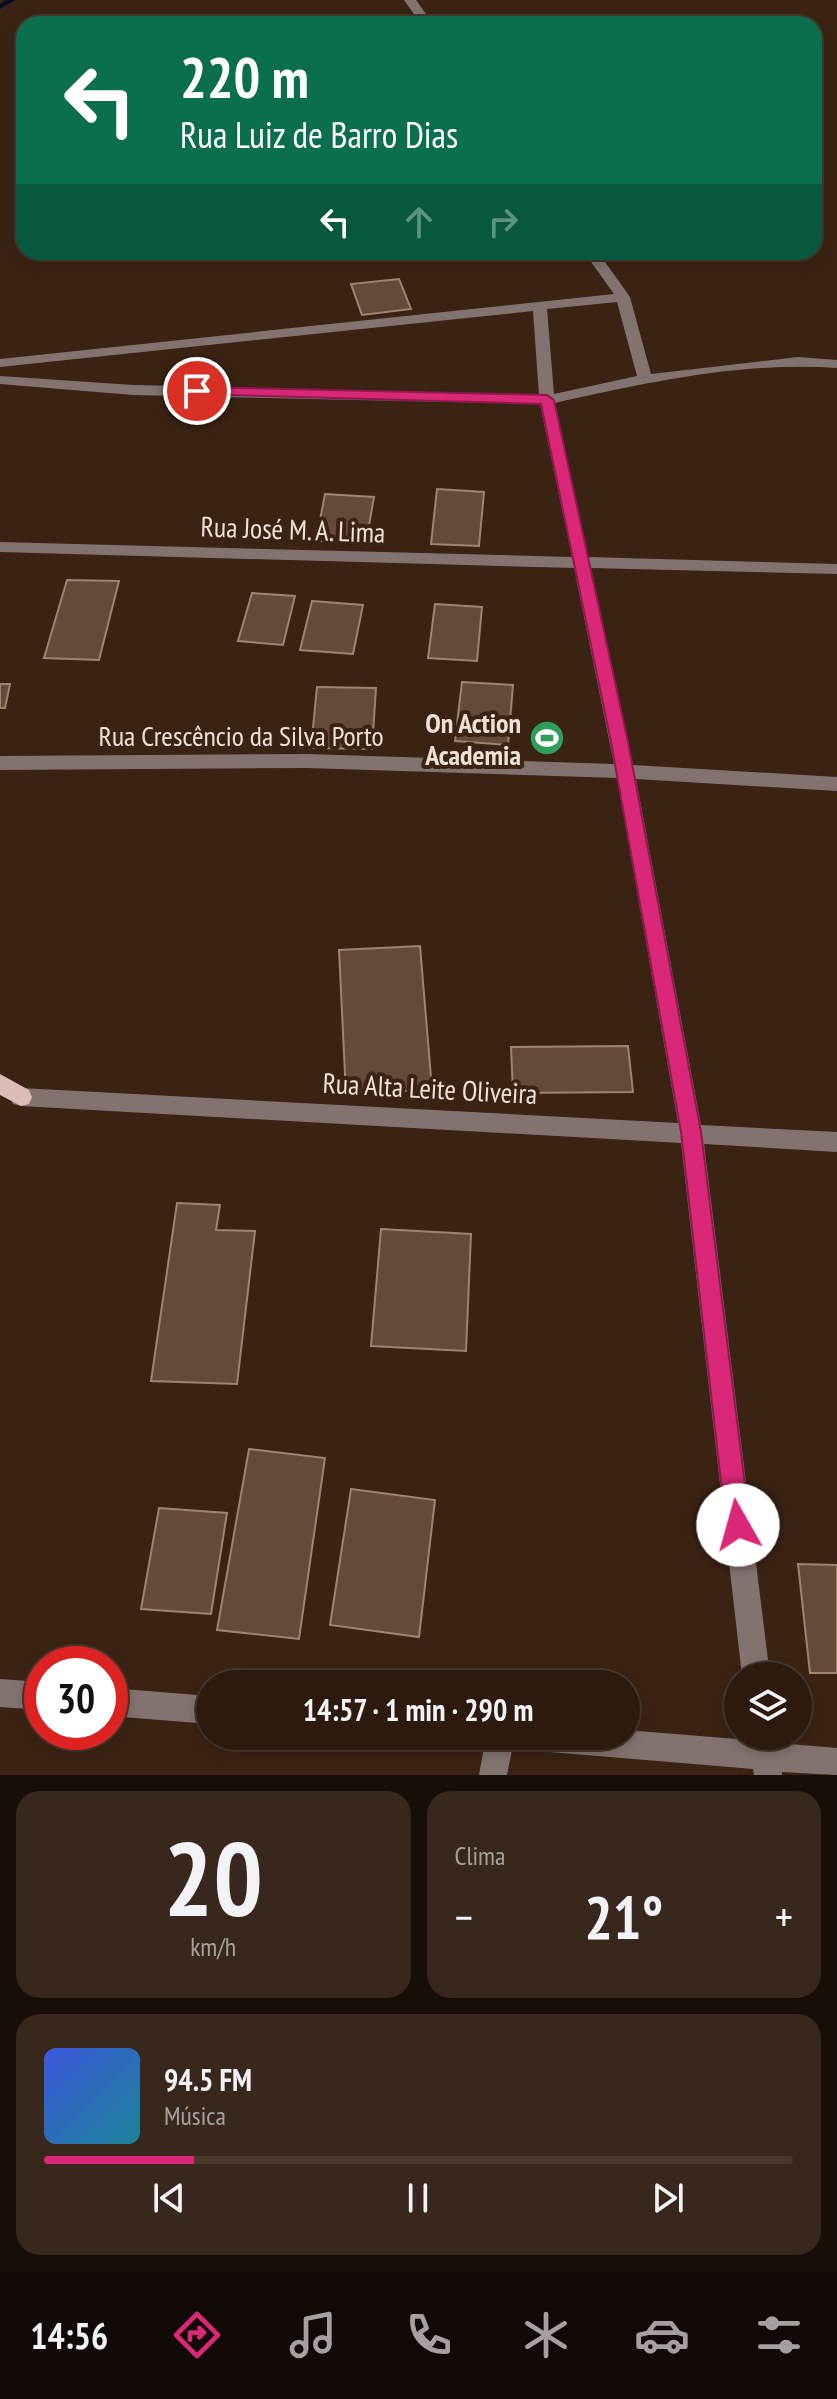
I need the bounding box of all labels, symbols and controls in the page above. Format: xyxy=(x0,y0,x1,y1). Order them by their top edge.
text: 220 m xyxy=(180,41,309,113)
icon: left xyxy=(48,48,152,152)
text: Rua Luiz de Barro Dias xyxy=(180,111,458,158)
icon: left xyxy=(313,200,357,244)
icon: ahead xyxy=(397,200,441,244)
icon: right xyxy=(481,200,525,244)
pin xyxy=(163,357,231,425)
icon: arrive xyxy=(175,369,219,413)
street label: Rua José M. A. Lima xyxy=(200,507,386,551)
place label: On Action Academia xyxy=(424,704,521,773)
street label: Rua Crescêncio da Silva Porto xyxy=(99,717,384,754)
sports icon: On Action Academia xyxy=(528,719,566,757)
street label: Rua Alta Leite Oliveira xyxy=(322,1064,538,1112)
position arrow xyxy=(696,1483,780,1567)
speed limit sign: 30 xyxy=(24,1646,128,1750)
map controls xyxy=(724,1662,812,1750)
button: layers xyxy=(724,1662,812,1750)
text: 14:57 · 1 min · 290 m xyxy=(303,1690,533,1729)
text: 20 xyxy=(164,1810,263,1945)
text: Clima xyxy=(455,1839,505,1872)
text: 21° xyxy=(584,1878,663,1956)
text: − xyxy=(455,1888,473,1945)
text: + xyxy=(775,1888,793,1945)
text: km/h xyxy=(190,1930,236,1963)
text: 94.5 FM xyxy=(164,2060,252,2099)
text: Música xyxy=(164,2099,226,2132)
icon: previous xyxy=(147,2176,191,2220)
icon: pause xyxy=(396,2176,440,2220)
icon: next xyxy=(646,2176,690,2220)
icon: directions xyxy=(169,2307,225,2363)
icon: music xyxy=(285,2307,341,2363)
icon: phone xyxy=(401,2307,457,2363)
icon: climate xyxy=(518,2307,574,2363)
icon: car xyxy=(634,2307,690,2363)
icon: filters xyxy=(751,2307,807,2363)
text: 14:56 xyxy=(30,2312,108,2359)

